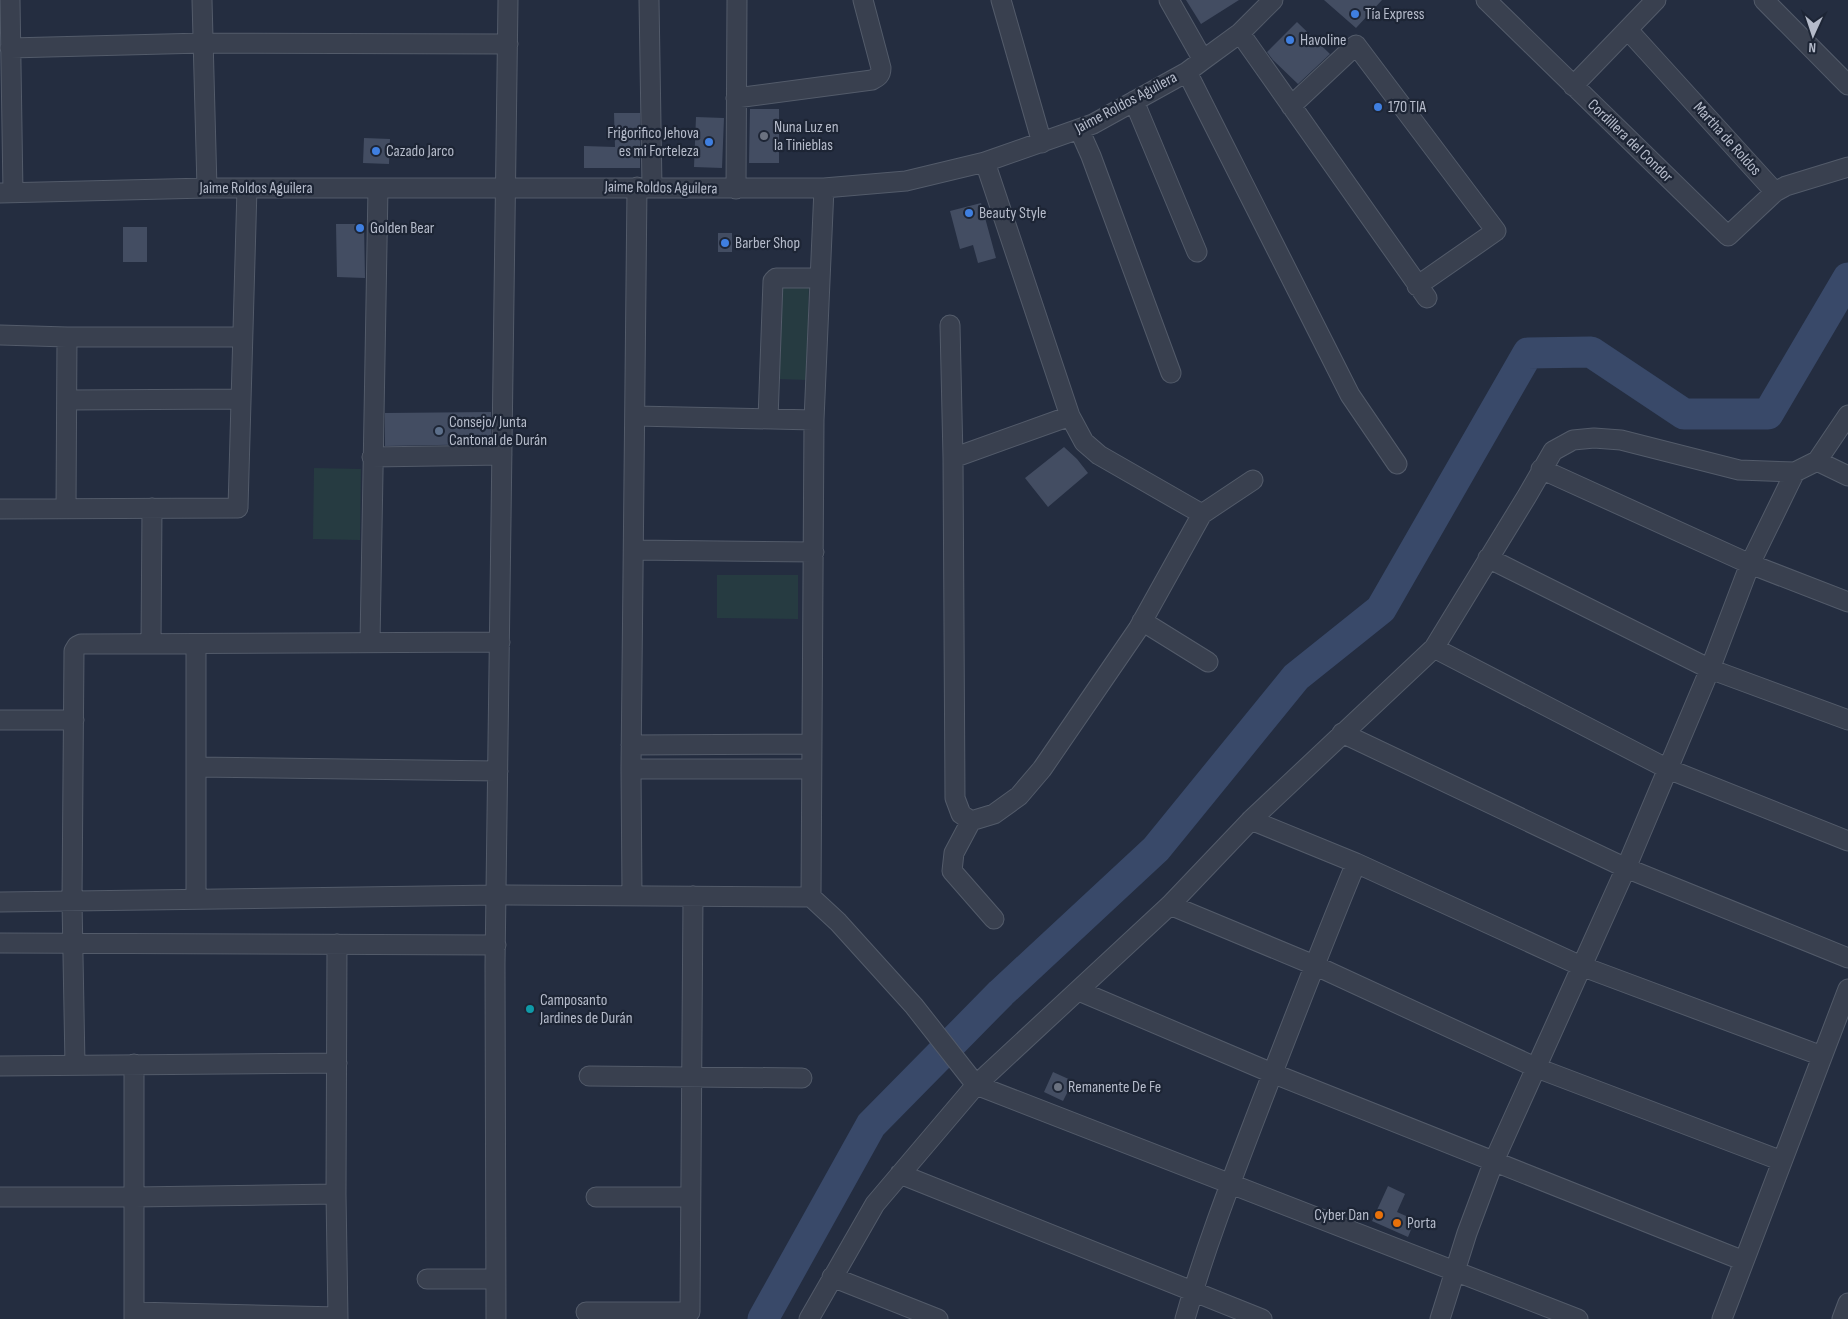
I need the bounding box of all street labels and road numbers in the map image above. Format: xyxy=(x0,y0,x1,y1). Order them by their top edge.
street label: Jaime Roldos Aguilera xyxy=(1071,68,1180,138)
street label: Cordillera del Condor xyxy=(1583,96,1677,187)
street label: Martha de Roldos xyxy=(1689,98,1765,180)
street label: Jaime Roldos Aguilera xyxy=(603,177,718,198)
street label: Jaime Roldos Aguilera xyxy=(198,179,313,198)

